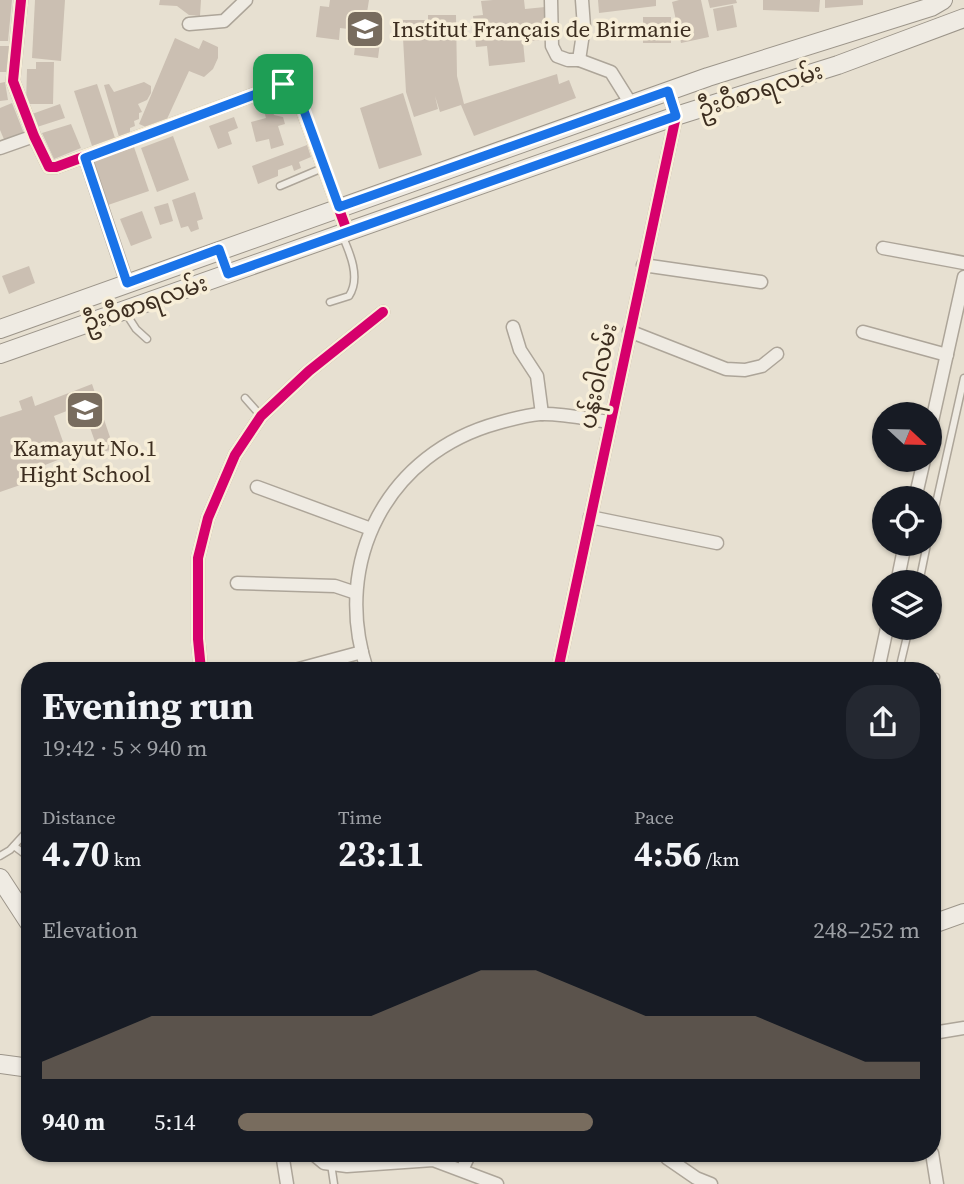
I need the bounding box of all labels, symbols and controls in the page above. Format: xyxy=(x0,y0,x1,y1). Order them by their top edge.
school or university icon: Institut Français de Birmanie xyxy=(344,8,386,50)
place label: Institut Français de Birmanie xyxy=(392,13,691,45)
pin xyxy=(253,54,313,114)
street label: ဦးဝီစာရလမ်း xyxy=(693,55,828,128)
icon: arrive xyxy=(264,65,302,103)
street label: ဦးဝီစာရလမ်း xyxy=(78,267,213,342)
street label: ပန်းဝါလမ်း xyxy=(571,320,628,433)
school or university icon: Kamayut No.1 Hight School xyxy=(64,389,106,431)
north arrow xyxy=(872,402,942,472)
map controls xyxy=(872,402,942,640)
place label: Kamayut No.1 Hight School xyxy=(13,432,157,490)
button: locate xyxy=(872,486,942,556)
button: layers xyxy=(872,570,942,640)
text: Evening run xyxy=(42,680,254,732)
button: share xyxy=(846,685,920,759)
text: 19:42 · 5 × 940 m xyxy=(42,732,208,764)
text: Distance xyxy=(42,804,116,830)
text: Time xyxy=(338,804,382,830)
text: Pace xyxy=(634,804,674,830)
text: 4.70 xyxy=(42,830,109,878)
text: 23:11 xyxy=(338,830,424,878)
text: 4:56 xyxy=(634,830,701,878)
text: km xyxy=(109,846,141,872)
text: /km xyxy=(701,846,740,872)
text: Elevation xyxy=(42,914,138,946)
text: 248–252 m xyxy=(813,914,920,946)
text: 940 m xyxy=(42,1106,105,1138)
text: 5:14 xyxy=(154,1106,195,1138)

